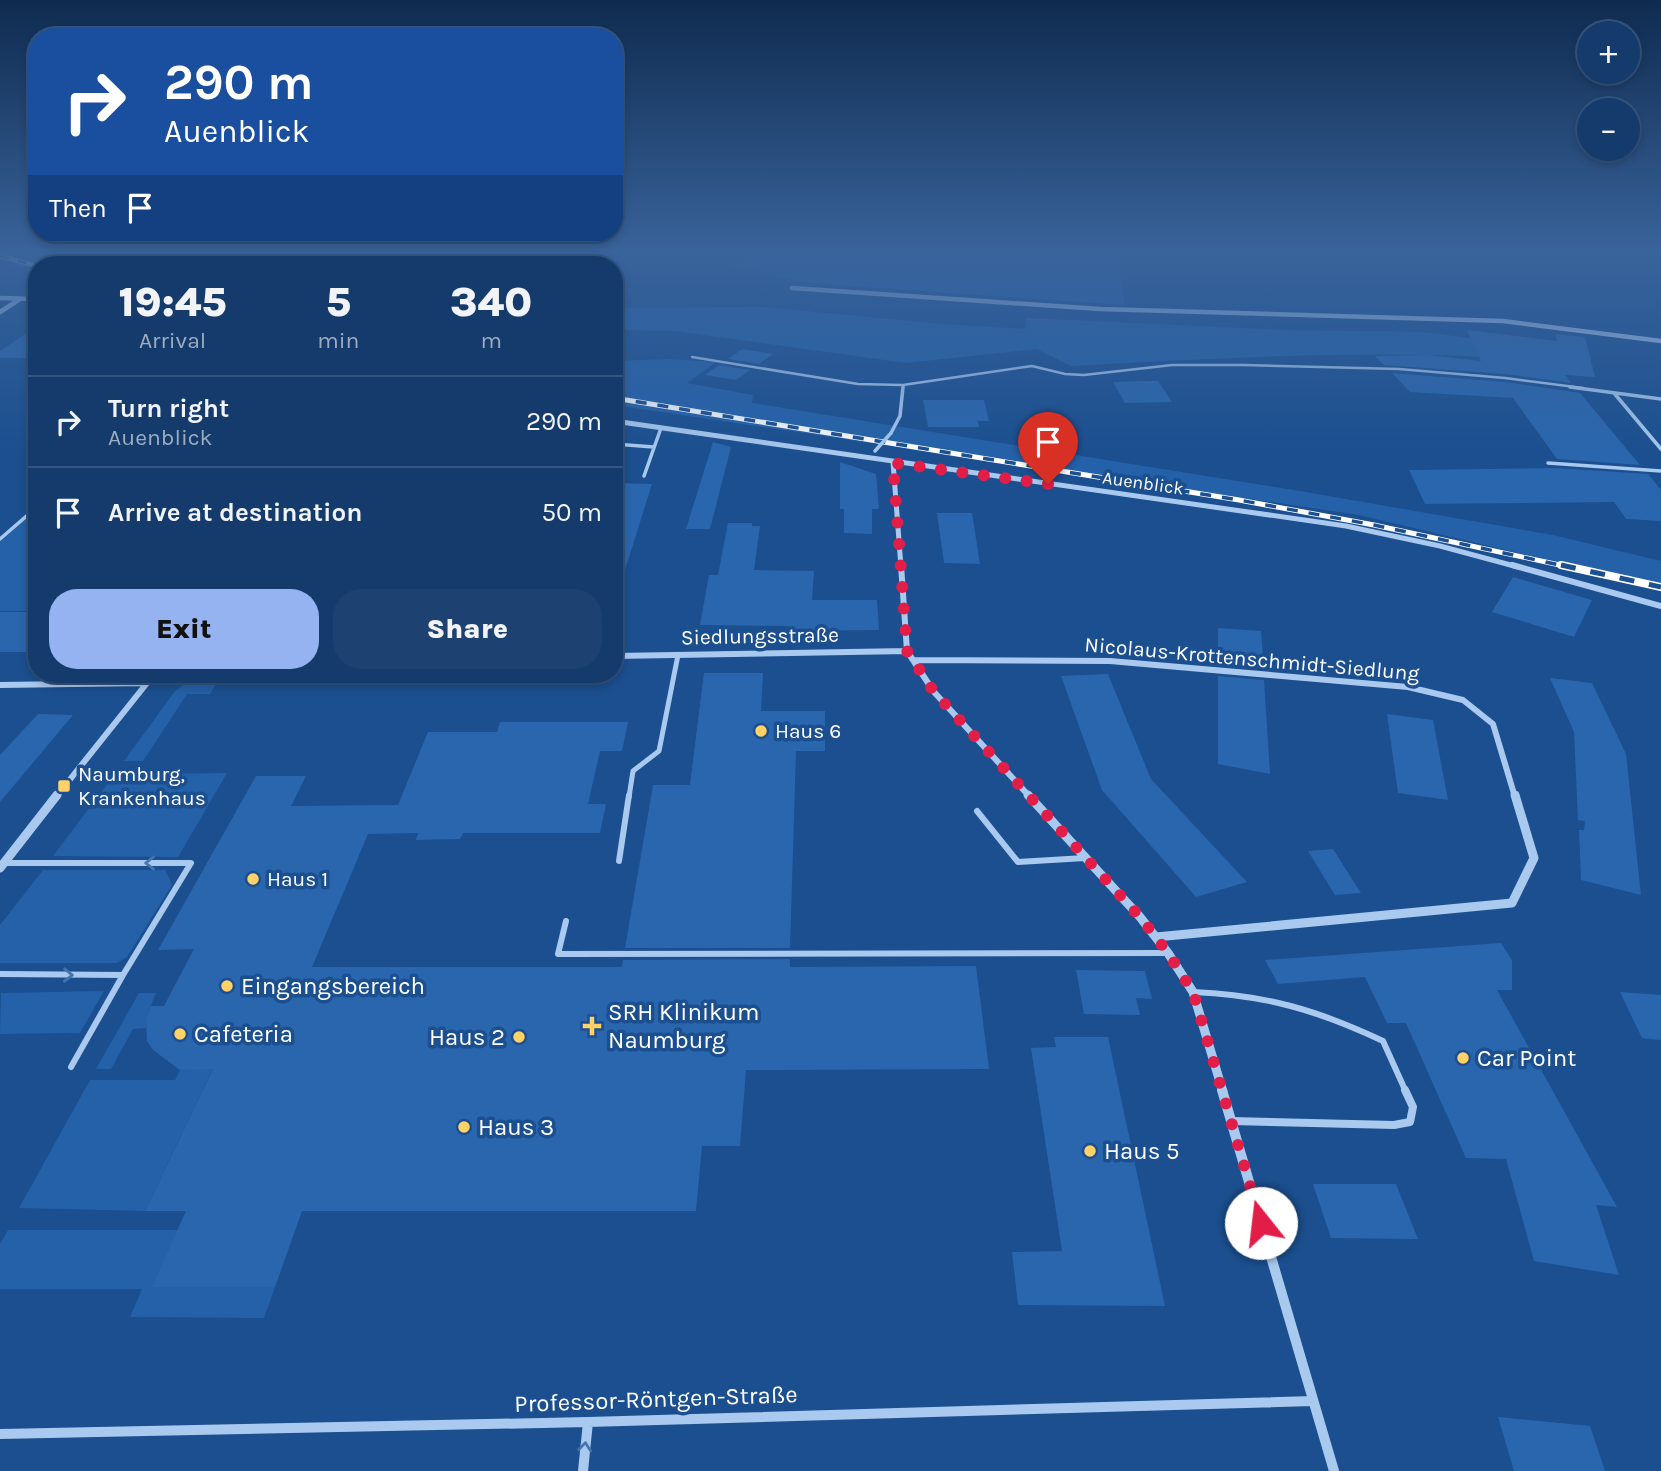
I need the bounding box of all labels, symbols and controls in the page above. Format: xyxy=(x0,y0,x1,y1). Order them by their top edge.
map controls xyxy=(1577,21,1640,161)
button: + xyxy=(1577,21,1640,84)
text: 290 m xyxy=(164,54,313,111)
icon: right xyxy=(49,56,140,147)
button: − xyxy=(1577,98,1640,161)
text: Auenblick xyxy=(164,113,310,150)
icon: arrive xyxy=(121,189,159,227)
text: Then xyxy=(49,193,107,224)
text: 19:45 xyxy=(119,277,227,327)
text: 5 xyxy=(326,277,351,327)
text: 340 xyxy=(450,277,532,327)
text: Arrival xyxy=(139,327,206,354)
text: min xyxy=(317,327,359,354)
text: m xyxy=(480,327,502,354)
text: Turn right xyxy=(108,393,229,424)
icon: right xyxy=(49,403,87,441)
text: 290 m xyxy=(526,406,602,437)
pin xyxy=(1018,412,1078,484)
icon: arrive xyxy=(1029,423,1067,461)
text: Auenblick xyxy=(108,424,213,451)
street label: Auenblick xyxy=(1101,466,1185,500)
icon: arrive xyxy=(49,494,87,532)
text: Arrive at destination xyxy=(108,497,362,528)
text: 50 m xyxy=(541,497,602,528)
button: Exit xyxy=(49,589,319,669)
button: Share xyxy=(333,589,602,669)
street label: Siedlungsstraße xyxy=(681,623,839,649)
street label: Nicolaus-Krottenschmidt-Siedlung xyxy=(1084,632,1421,686)
place label: Haus 6 xyxy=(775,719,841,743)
marker: Haus 6 xyxy=(753,723,769,739)
place label: Naumburg, Krankenhaus xyxy=(78,762,206,810)
marker: Naumburg, Krankenhaus xyxy=(56,778,72,794)
one-way arrow xyxy=(144,855,155,871)
place label: Haus 1 xyxy=(267,867,328,891)
marker: Haus 1 xyxy=(245,871,261,887)
one-way arrow xyxy=(63,967,74,983)
place label: Eingangsbereich xyxy=(241,972,425,1000)
marker: Eingangsbereich xyxy=(219,978,235,994)
place label: SRH Klinikum Naumburg xyxy=(608,998,760,1054)
marker: SRH Klinikum Naumburg xyxy=(582,1016,602,1036)
place label: Cafeteria xyxy=(194,1020,293,1048)
place label: Haus 2 xyxy=(429,1023,505,1051)
marker: Cafeteria xyxy=(172,1026,188,1042)
marker: Haus 2 xyxy=(511,1029,527,1045)
place label: Car Point xyxy=(1477,1044,1576,1072)
marker: Car Point xyxy=(1455,1050,1471,1066)
place label: Haus 3 xyxy=(478,1113,554,1141)
marker: Haus 3 xyxy=(456,1119,472,1135)
place label: Haus 5 xyxy=(1104,1137,1180,1165)
marker: Haus 5 xyxy=(1082,1143,1098,1159)
position arrow xyxy=(1224,1186,1298,1260)
street label: Professor-Röntgen-Straße xyxy=(514,1380,798,1418)
one-way arrow xyxy=(578,1441,593,1452)

